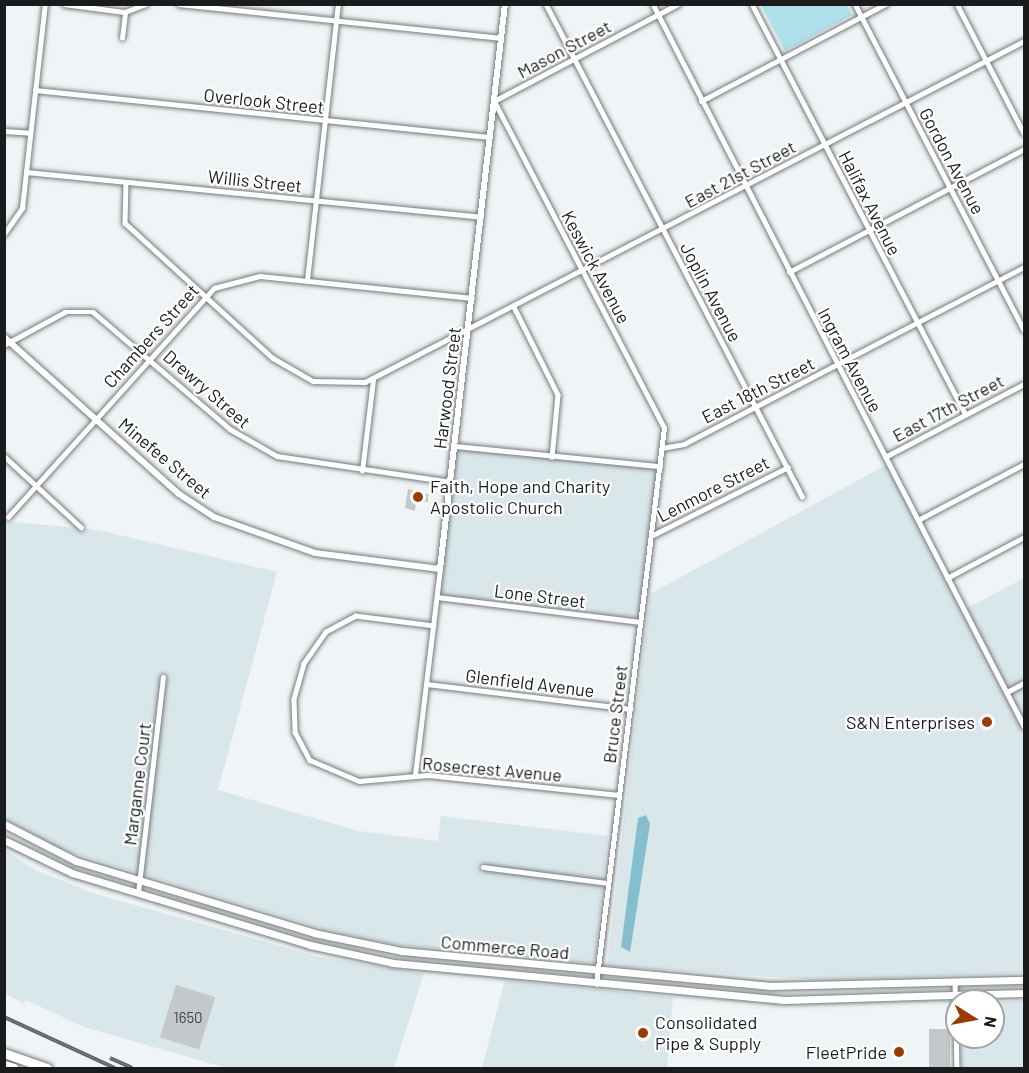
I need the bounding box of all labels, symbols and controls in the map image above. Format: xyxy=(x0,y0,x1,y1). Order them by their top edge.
street label: Mason Street xyxy=(513,15,615,83)
street label: Overlook Street xyxy=(203,84,325,118)
street label: Gordon Avenue xyxy=(915,104,989,218)
street label: East 21st Street xyxy=(681,136,799,212)
street label: Halifax Avenue xyxy=(834,147,906,259)
street label: Willis Street xyxy=(207,165,303,197)
street label: Keswick Avenue xyxy=(557,207,635,327)
street label: Joplin Avenue xyxy=(676,239,746,345)
street label: Chambers Street xyxy=(99,280,203,392)
street label: Ingram Avenue xyxy=(813,304,887,416)
street label: Harwood Street xyxy=(429,326,465,450)
street label: Drewry Street xyxy=(159,345,255,433)
street label: East 18th Street xyxy=(698,352,818,428)
street label: East 17th Street xyxy=(889,370,1007,446)
street label: Minefee Street xyxy=(114,413,216,503)
street label: Lenmore Street xyxy=(653,451,773,527)
place label: Faith, Hope and Charity Apostolic Church xyxy=(430,476,610,518)
marker: Faith, Hope and Charity Apostolic Church xyxy=(411,490,425,504)
street label: Lone Street xyxy=(493,580,587,612)
street label: Bruce Street xyxy=(598,663,632,765)
street label: Glenfield Avenue xyxy=(464,664,596,702)
place label: S&N Enterprises xyxy=(846,711,975,733)
marker: S&N Enterprises xyxy=(980,715,994,729)
street label: Marganne Court xyxy=(119,721,155,847)
street label: Rosecrest Avenue xyxy=(421,752,563,786)
street label: Commerce Road xyxy=(440,931,570,963)
north arrow xyxy=(945,989,1005,1049)
house number: 1650 xyxy=(173,1009,203,1027)
place label: Consolidated Pipe & Supply xyxy=(655,1012,761,1054)
text: N xyxy=(981,1015,1002,1029)
marker: Consolidated Pipe & Supply xyxy=(636,1026,650,1040)
place label: FleetPride xyxy=(806,1041,887,1063)
marker: FleetPride xyxy=(892,1045,906,1059)

